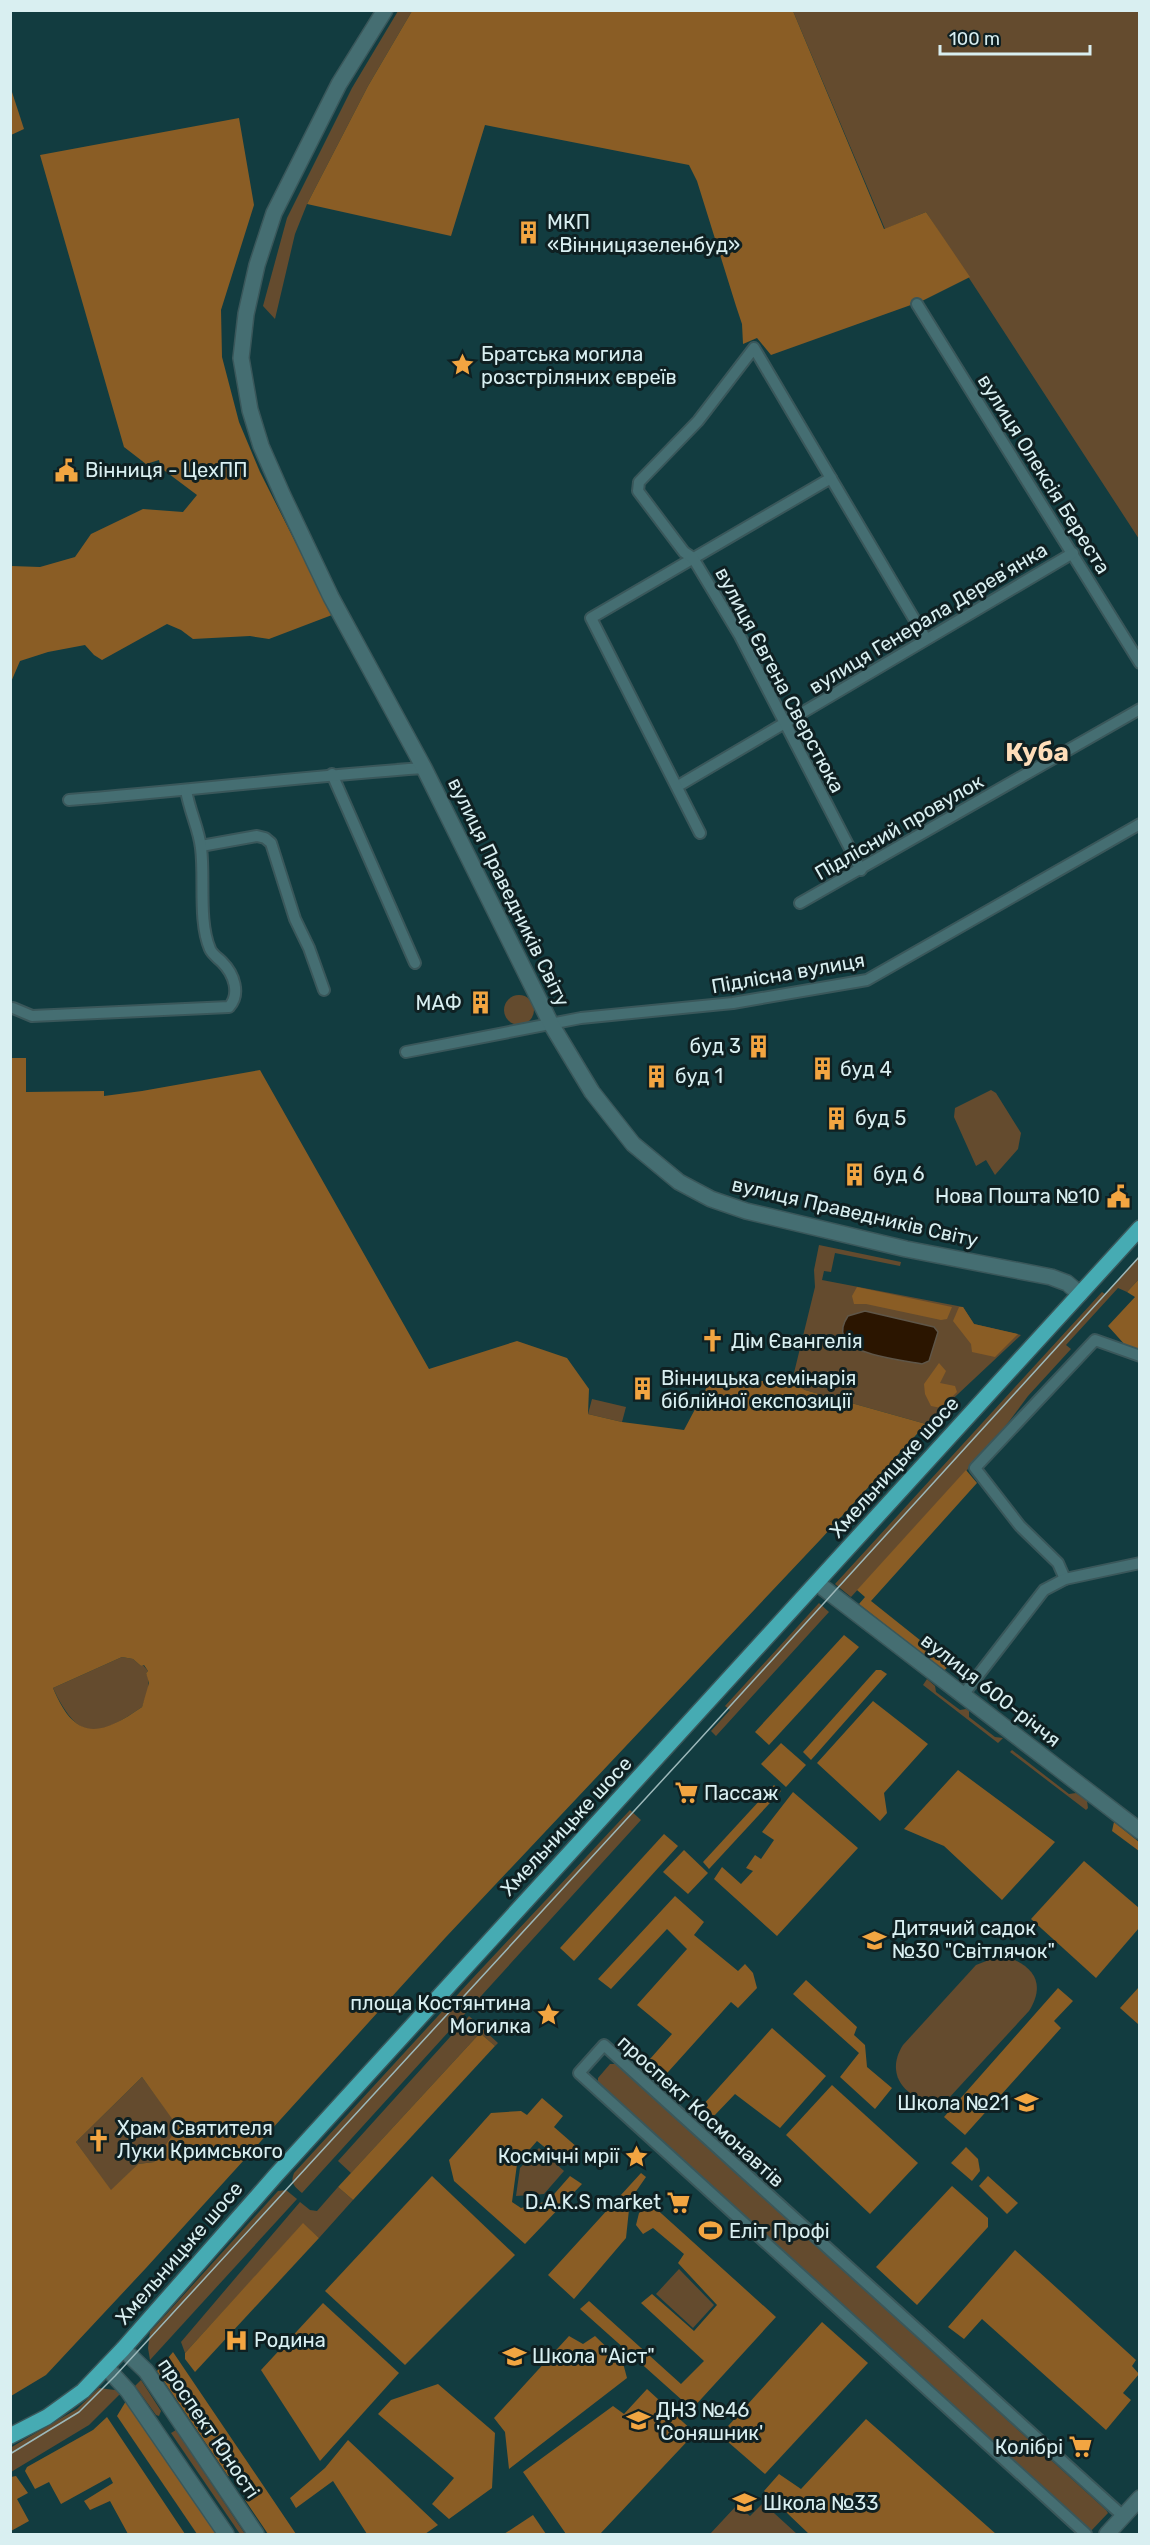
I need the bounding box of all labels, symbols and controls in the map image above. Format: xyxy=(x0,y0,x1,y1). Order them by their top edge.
scale bar xyxy=(940,18,1090,56)
text: 100 m xyxy=(949,28,1000,50)
place label: МКП «Вінницязеленбуд» xyxy=(547,210,740,257)
building icon: МКП «Вінницязеленбуд» xyxy=(516,220,542,246)
place label: Братська могила розстріляних євреїв xyxy=(481,342,677,389)
place icon: Братська могила розстріляних євреїв xyxy=(450,352,476,378)
street label: вулиця Олексія Береста xyxy=(973,370,1115,578)
public building icon: Вінниця - ЦехПП xyxy=(54,457,80,483)
place label: Вінниця - ЦехПП xyxy=(85,458,248,482)
street label: вулиця Генерала Деревʼянка xyxy=(805,537,1051,699)
street label: вулиця Євгена Сверстюка xyxy=(710,563,850,797)
district label: Куба xyxy=(1005,737,1069,768)
street label: Підлісний провулок xyxy=(810,769,988,885)
street label: вулиця Праведників Світу xyxy=(443,774,575,1010)
street label: Підлісна вулиця xyxy=(709,948,867,998)
building icon: МАФ xyxy=(467,990,493,1016)
place label: МАФ xyxy=(416,991,462,1015)
building icon: буд 3 xyxy=(746,1033,772,1059)
place label: буд 3 xyxy=(690,1034,741,1058)
building icon: буд 4 xyxy=(809,1056,835,1082)
place label: буд 4 xyxy=(840,1057,892,1081)
building icon: буд 1 xyxy=(644,1063,670,1089)
place label: буд 1 xyxy=(675,1064,723,1088)
building icon: буд 5 xyxy=(824,1105,850,1131)
place label: буд 5 xyxy=(855,1106,906,1130)
building icon: буд 6 xyxy=(842,1161,868,1187)
place label: буд 6 xyxy=(873,1162,925,1186)
street label: вулиця Праведників Світу xyxy=(730,1172,980,1252)
public building icon: Нова Пошта №10 xyxy=(1105,1183,1131,1209)
place label: Нова Пошта №10 xyxy=(935,1184,1100,1208)
church icon: Дім Євангелія xyxy=(700,1328,726,1354)
place label: Дім Євангелія xyxy=(731,1329,863,1353)
place label: Вінницька семінарія біблійної експозиції xyxy=(661,1366,856,1413)
building icon: Вінницька семінарія біблійної експозиції xyxy=(630,1376,656,1402)
street label: Хмельницьке шосе xyxy=(824,1392,964,1542)
street label: вулиця 600-річчя xyxy=(917,1628,1065,1752)
street label: Хмельницьке шосе xyxy=(495,1751,637,1901)
supermarket icon: Пассаж xyxy=(673,1780,699,1806)
place label: Пассаж xyxy=(704,1781,778,1805)
place label: Дитячий садок №30 "Світлячок" xyxy=(892,1916,1055,1963)
school or university icon: Дитячий садок №30 "Світлячок" xyxy=(861,1927,887,1953)
place label: площа Костянтина Могилка xyxy=(350,1991,531,2038)
place icon: площа Костянтина Могилка xyxy=(536,2002,562,2028)
street label: проспект Космонавтів xyxy=(613,2030,789,2192)
school or university icon: Школа №21 xyxy=(1014,2090,1040,2116)
place label: Школа №21 xyxy=(897,2091,1009,2115)
place label: Храм Святителя Луки Кримського xyxy=(117,2116,283,2163)
church icon: Храм Святителя Луки Кримського xyxy=(86,2127,112,2153)
place icon: Космічні мрії xyxy=(624,2143,650,2169)
place label: Космічні мрії xyxy=(498,2144,620,2168)
street label: Хмельницьке шосе xyxy=(110,2177,248,2329)
supermarket icon: D.A.K.S market xyxy=(666,2189,692,2215)
place label: D.A.K.S market xyxy=(525,2190,661,2214)
sports icon: Еліт Профі xyxy=(698,2218,724,2244)
place label: Еліт Профі xyxy=(729,2219,830,2243)
hospital icon: Родина xyxy=(223,2327,249,2353)
place label: Родина xyxy=(254,2328,326,2352)
school or university icon: Школа "Аіст" xyxy=(501,2343,527,2369)
place label: Школа "Аіст" xyxy=(532,2344,655,2368)
street label: проспект Юності xyxy=(153,2353,265,2503)
place label: ДНЗ №46 'Соняшник' xyxy=(656,2398,763,2445)
school or university icon: ДНЗ №46 'Соняшник' xyxy=(625,2408,651,2434)
supermarket icon: Колібрі xyxy=(1068,2434,1094,2460)
place label: Колібрі xyxy=(995,2435,1063,2459)
school or university icon: Школа №33 xyxy=(732,2490,758,2516)
place label: Школа №33 xyxy=(763,2491,878,2515)

